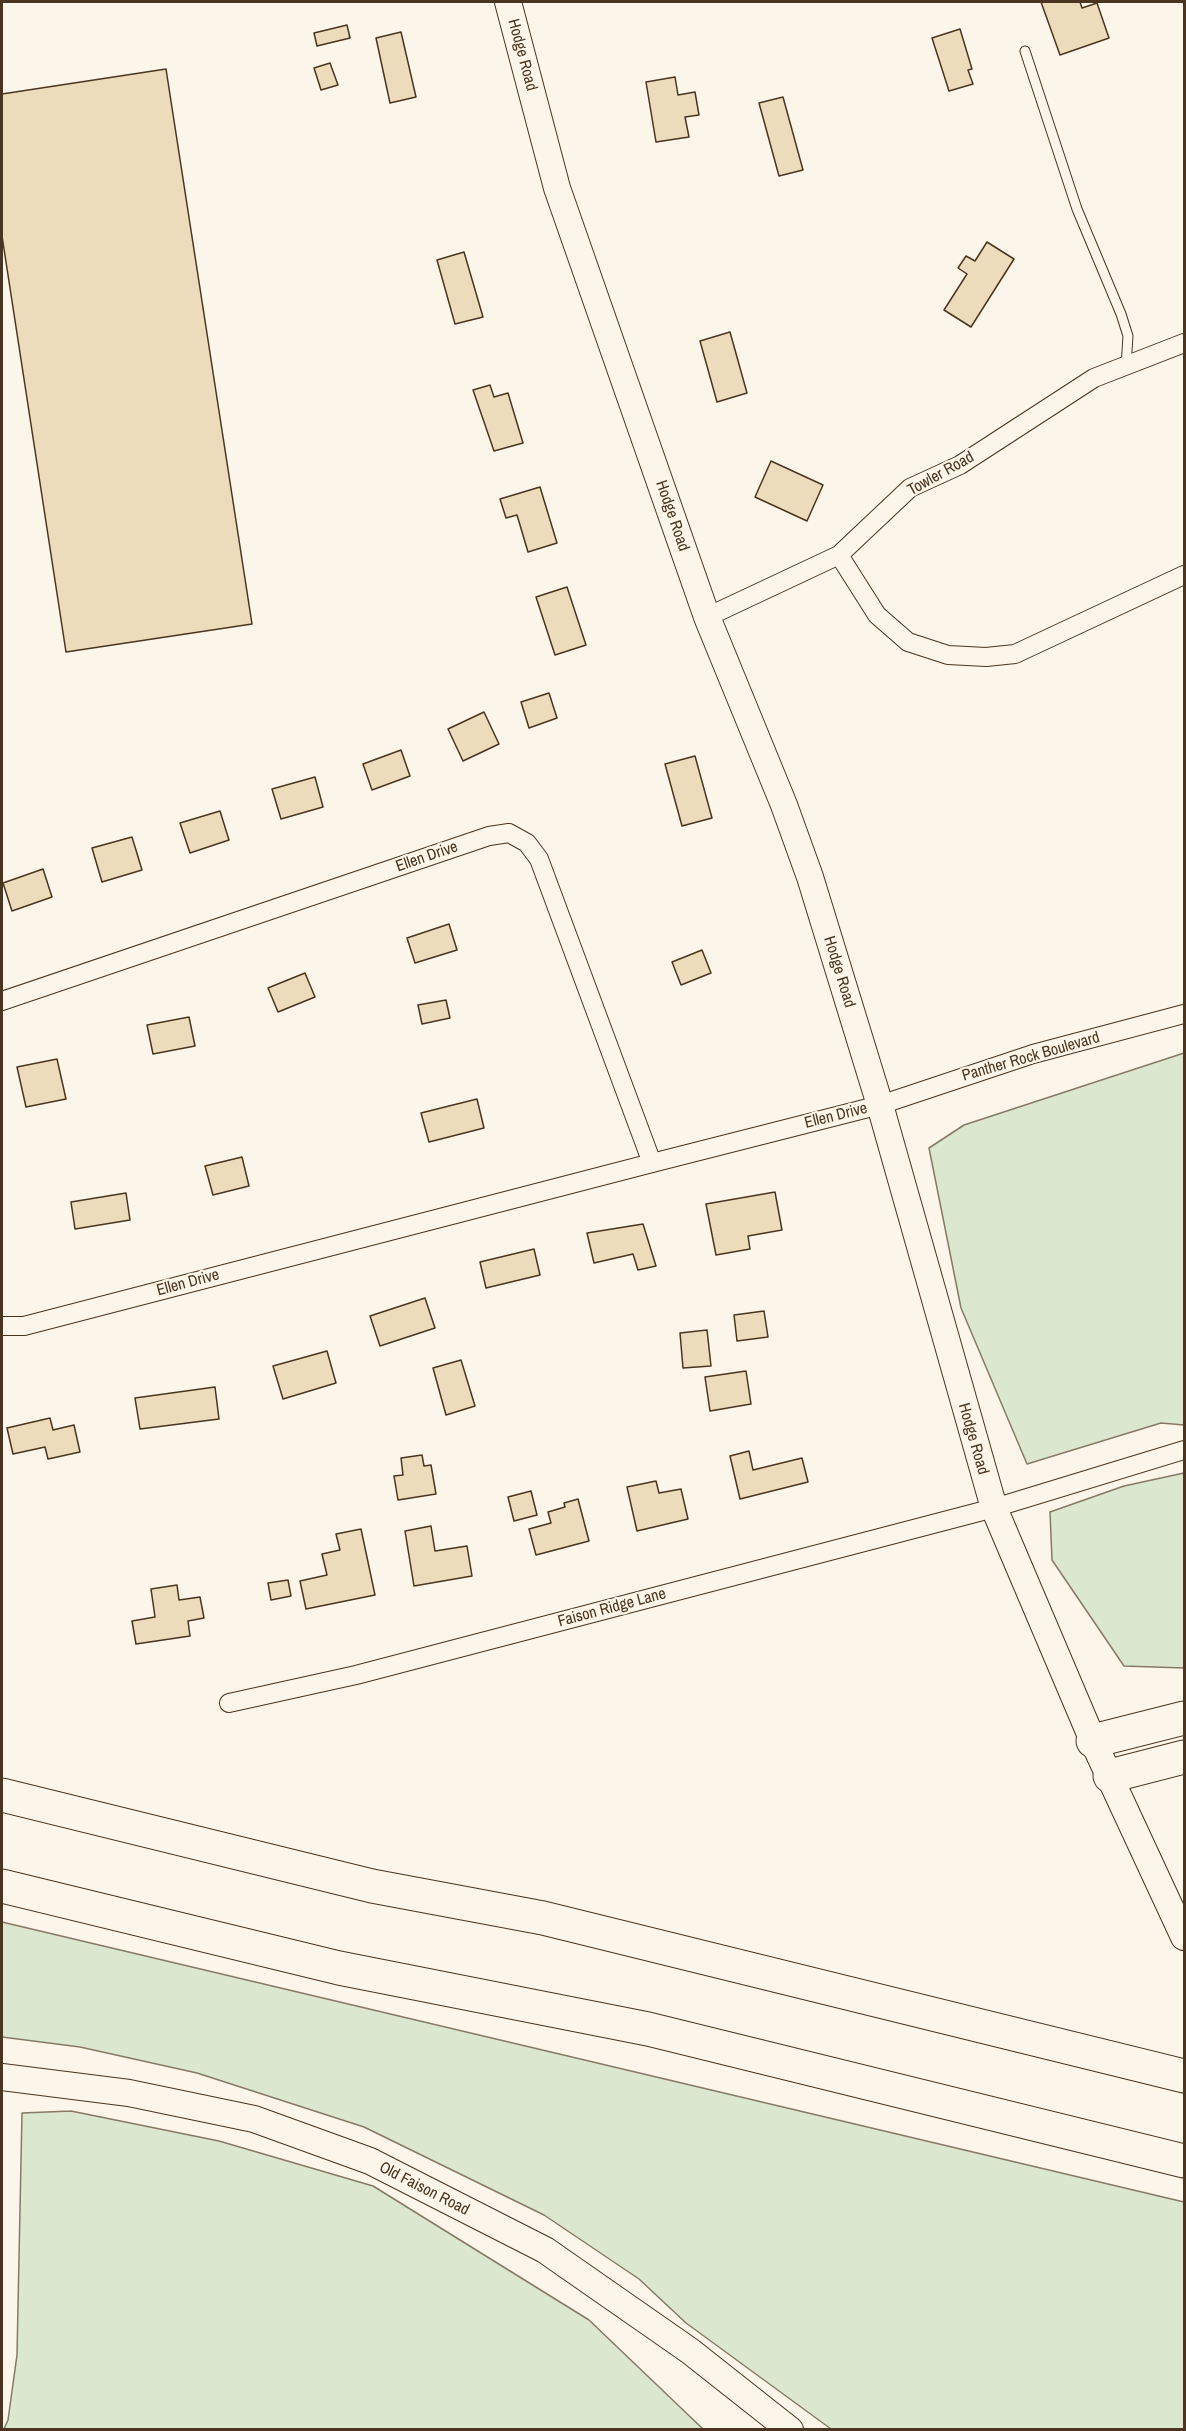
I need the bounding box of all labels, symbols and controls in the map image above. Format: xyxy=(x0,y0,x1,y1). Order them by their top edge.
street label: Hodge Road xyxy=(503,17,541,93)
street label: Towler Road xyxy=(904,448,978,500)
street label: Hodge Road xyxy=(651,478,693,554)
street label: Ellen Drive xyxy=(394,837,460,877)
street label: Hodge Road xyxy=(819,934,859,1010)
street label: Panther Rock Boulevard xyxy=(960,1028,1102,1086)
street label: Ellen Drive xyxy=(803,1099,869,1133)
street label: Ellen Drive xyxy=(155,1265,221,1301)
street label: Hodge Road xyxy=(954,1401,992,1477)
street label: Faison Ridge Lane xyxy=(556,1584,668,1632)
street label: Old Faison Road xyxy=(376,2158,472,2220)

